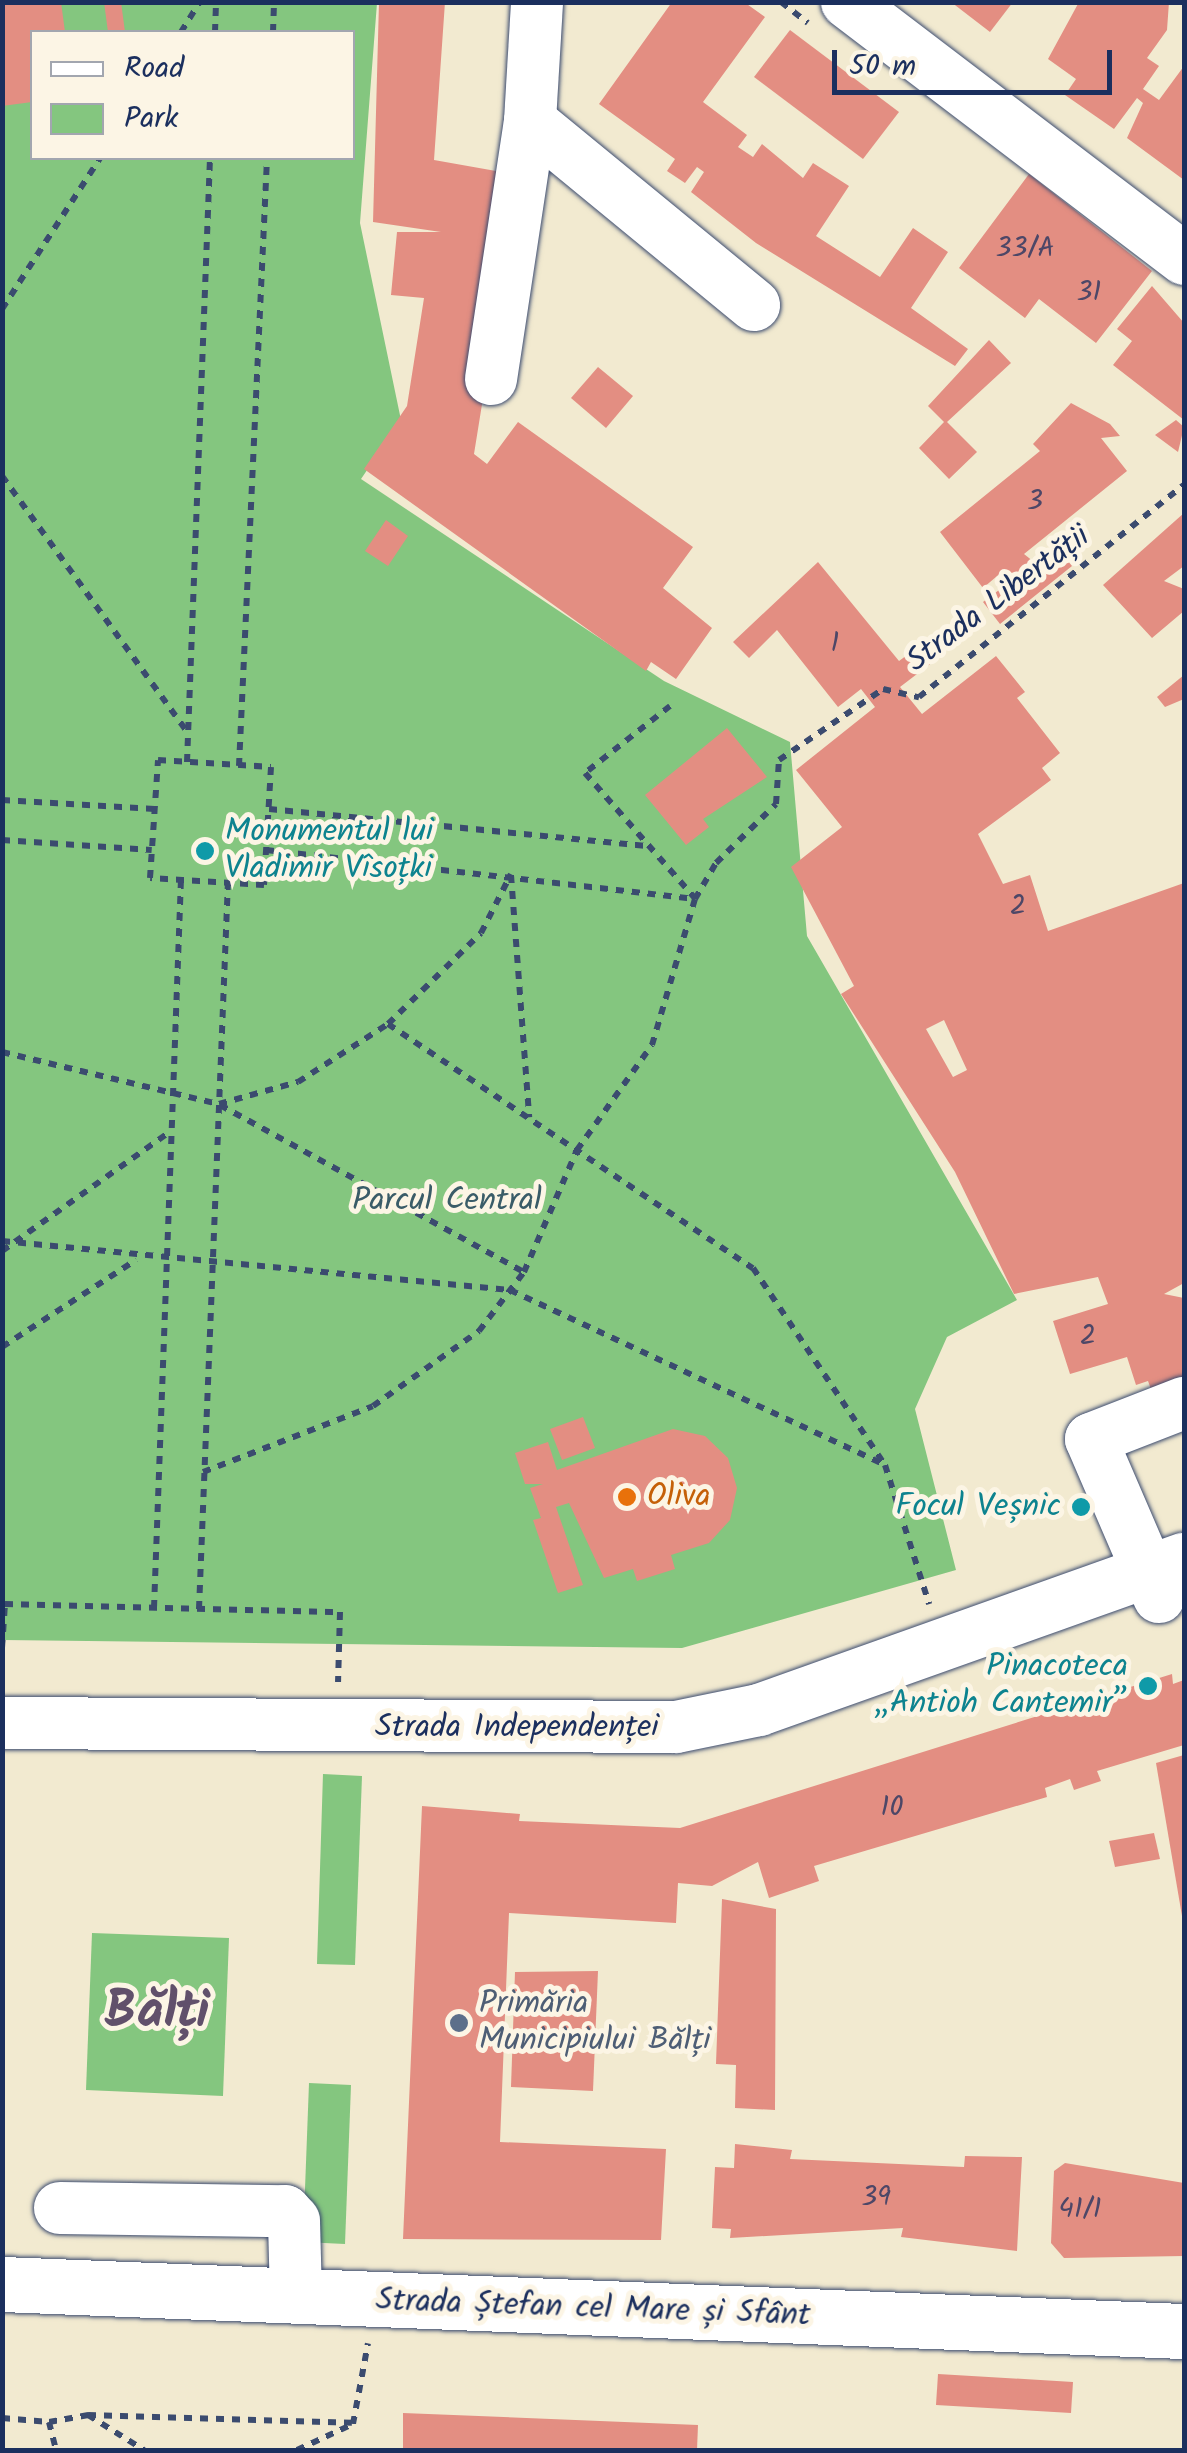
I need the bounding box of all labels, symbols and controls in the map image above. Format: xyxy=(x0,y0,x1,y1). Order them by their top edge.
legend xyxy=(30,30,355,160)
scale bar xyxy=(837,30,1117,92)
text: 50 m xyxy=(849,43,916,91)
text: Road xyxy=(124,45,184,93)
text: Park xyxy=(124,95,178,143)
house number: 33/A xyxy=(996,232,1054,266)
house number: 31 xyxy=(1077,276,1101,310)
house number: 3 xyxy=(1027,485,1043,519)
street label: Strada Libertății xyxy=(900,518,1098,682)
house number: 1 xyxy=(831,627,839,661)
place label: Monumentul lui Vladimir Vîsoțki xyxy=(225,814,433,889)
marker: Monumentul lui Vladimir Vîsoțki xyxy=(194,840,216,862)
house number: 2 xyxy=(1010,890,1026,924)
park label: Parcul Central xyxy=(352,1182,542,1220)
house number: 2 xyxy=(1080,1320,1096,1354)
place label: Oliva xyxy=(647,1478,711,1516)
marker: Oliva xyxy=(616,1486,638,1508)
place label: Focul Veșnic xyxy=(895,1488,1061,1526)
marker: Focul Veșnic xyxy=(1070,1496,1092,1518)
place label: Pinacoteca „Antioh Cantemir” xyxy=(874,1649,1128,1724)
marker: Pinacoteca „Antioh Cantemir” xyxy=(1137,1675,1159,1697)
street label: Strada Independenței xyxy=(375,1709,659,1747)
house number: 10 xyxy=(881,1791,903,1825)
district label: Bălți xyxy=(104,1983,210,2045)
place label: Primăria Municipiului Bălți xyxy=(479,1986,711,2061)
marker: Primăria Municipiului Bălți xyxy=(448,2012,470,2034)
house number: 39 xyxy=(861,2181,891,2215)
house number: 41/1 xyxy=(1059,2193,1101,2227)
street label: Strada Ștefan cel Mare și Sfânt xyxy=(375,2282,811,2336)

